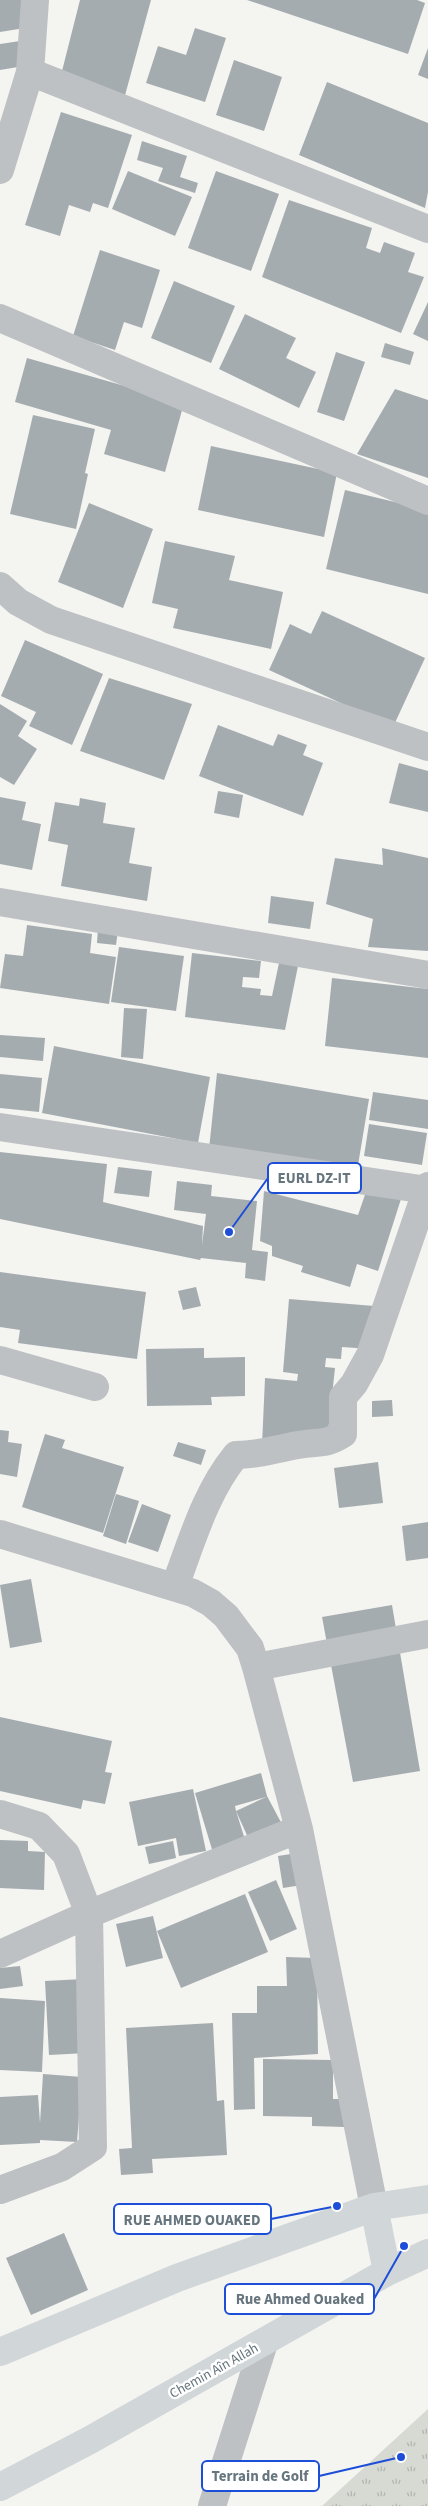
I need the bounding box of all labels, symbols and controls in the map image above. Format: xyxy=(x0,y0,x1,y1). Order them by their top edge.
callout: EURL DZ-IT xyxy=(268,1163,361,1193)
text: EURL DZ-IT xyxy=(278,1168,350,1189)
callout: RUE AHMED OUAKED xyxy=(114,2204,271,2234)
text: RUE AHMED OUAKED xyxy=(124,2210,260,2231)
callout: Rue Ahmed Ouaked xyxy=(225,2284,374,2314)
text: Rue Ahmed Ouaked xyxy=(236,2289,364,2310)
street label: Chemin Aîn Allah xyxy=(166,2338,262,2404)
callout: Terrain de Golf xyxy=(202,2461,319,2491)
text: Terrain de Golf xyxy=(212,2466,309,2487)

